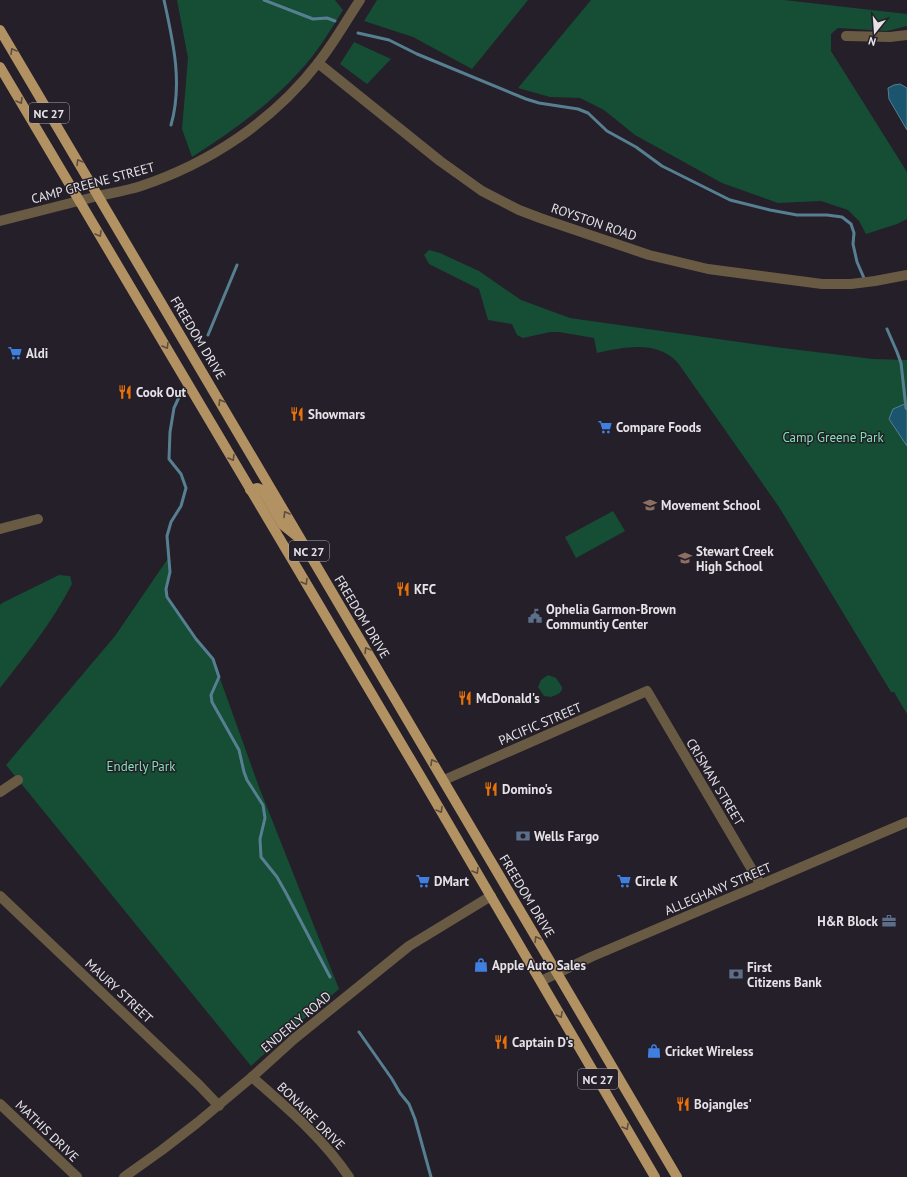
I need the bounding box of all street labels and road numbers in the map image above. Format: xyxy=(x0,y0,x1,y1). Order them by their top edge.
road number: NC 27 xyxy=(29,103,69,123)
street label: CAMP GREENE STREET xyxy=(29,158,157,208)
street label: ROYSTON ROAD xyxy=(549,199,639,245)
street label: FREEDOM DRIVE xyxy=(167,293,229,383)
road number: NC 27 xyxy=(289,541,329,561)
street label: FREEDOM DRIVE xyxy=(331,572,393,662)
street label: PACIFIC STREET xyxy=(496,699,584,749)
street label: CRISMAN STREET xyxy=(682,735,748,829)
street label: FREEDOM DRIVE xyxy=(496,851,558,941)
street label: ALLEGHANY STREET xyxy=(662,859,774,919)
street label: MAURY STREET xyxy=(81,955,157,1027)
street label: ENDERLY ROAD xyxy=(257,988,335,1056)
road number: NC 27 xyxy=(578,1069,618,1089)
street label: BONAIRE DRIVE xyxy=(273,1078,349,1154)
street label: MATHIS DRIVE xyxy=(12,1097,82,1165)

